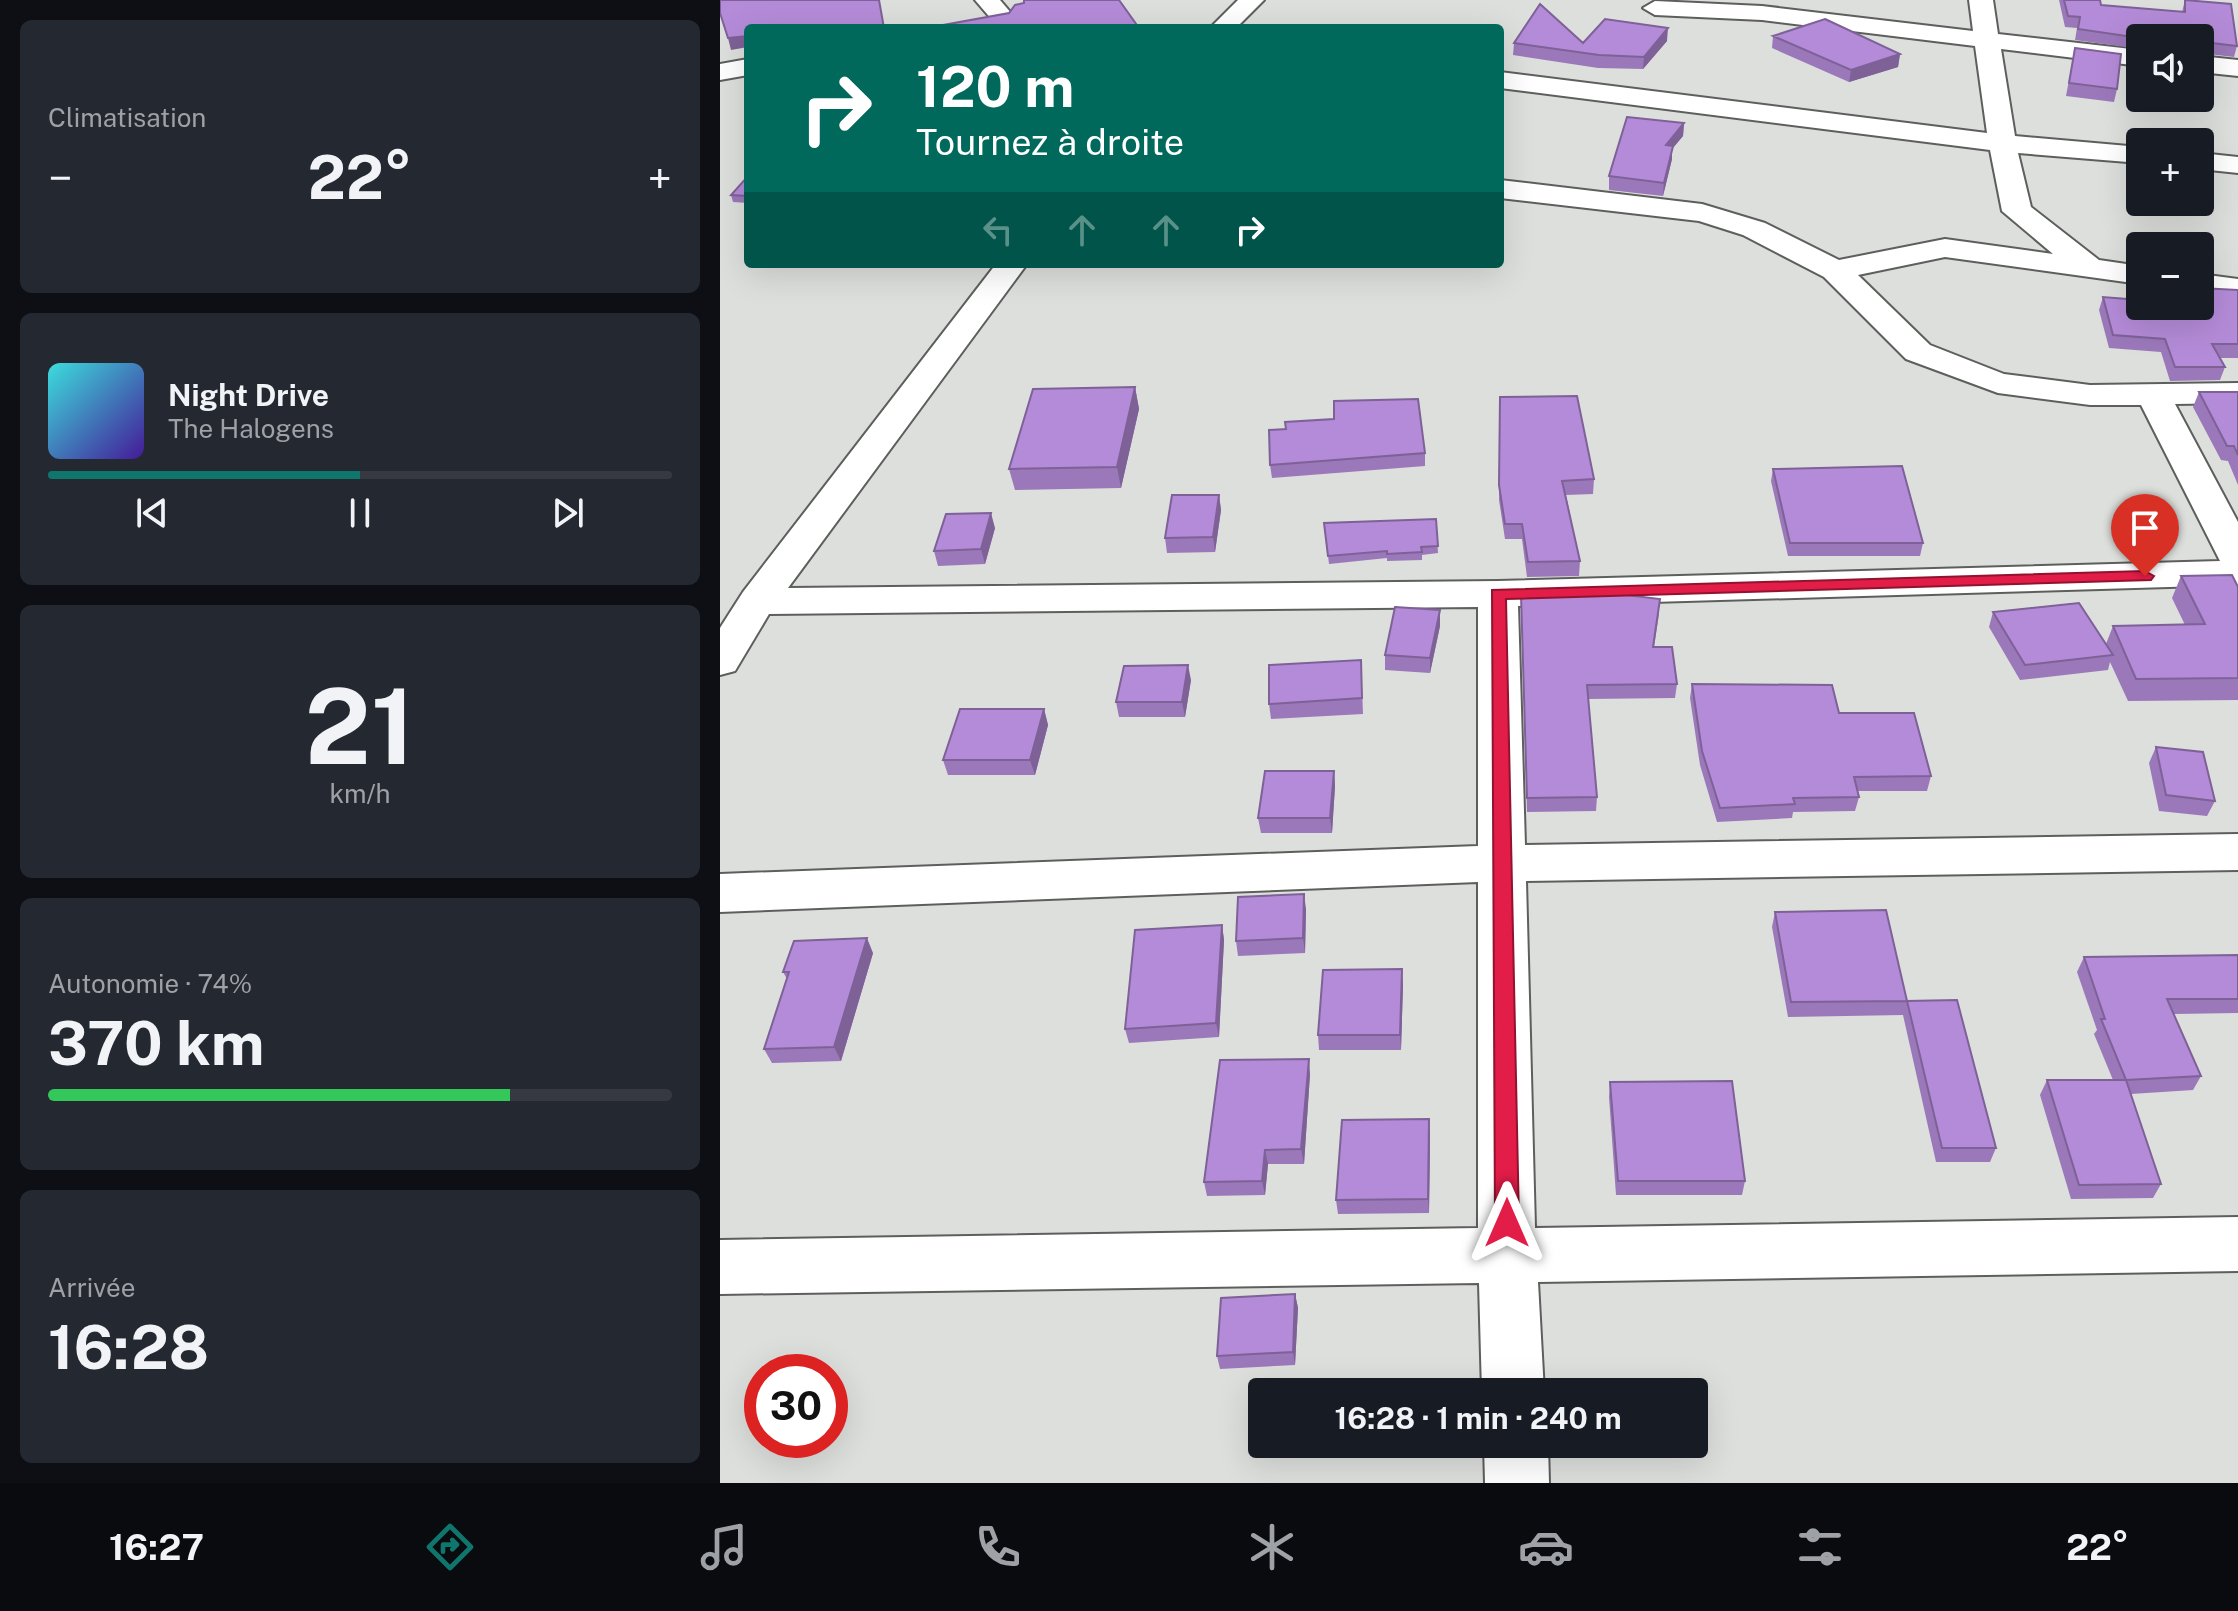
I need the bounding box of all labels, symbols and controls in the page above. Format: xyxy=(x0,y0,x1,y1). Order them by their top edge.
map controls xyxy=(2126,24,2214,320)
button: sound xyxy=(2126,24,2214,112)
text: 120 m xyxy=(916,54,1074,120)
icon: right xyxy=(784,56,888,160)
text: Climatisation xyxy=(48,102,206,133)
text: Tournez à droite xyxy=(916,121,1184,163)
button: + xyxy=(2126,128,2214,216)
text: 22° xyxy=(308,142,412,213)
text: − xyxy=(48,152,72,204)
text: + xyxy=(648,152,672,204)
icon: left xyxy=(976,208,1020,252)
icon: ahead xyxy=(1060,208,1104,252)
icon: ahead xyxy=(1144,208,1188,252)
icon: right xyxy=(1228,208,1272,252)
button: − xyxy=(2126,232,2214,320)
text: Night Drive xyxy=(168,377,329,413)
text: The Halogens xyxy=(168,413,334,444)
icon: previous xyxy=(130,491,174,535)
icon: pause xyxy=(338,491,382,535)
icon: next xyxy=(546,491,590,535)
pin xyxy=(2111,494,2179,576)
icon: arrive xyxy=(2123,506,2167,550)
text: 21 xyxy=(305,665,415,787)
text: km/h xyxy=(329,778,391,809)
text: Autonomie · 74% xyxy=(48,968,252,999)
text: 370 km xyxy=(48,1008,265,1079)
position arrow xyxy=(1465,1181,1549,1265)
text: Arrivée xyxy=(48,1272,136,1303)
text: 16:28 xyxy=(48,1312,209,1383)
speed limit sign: 30 xyxy=(744,1354,848,1458)
text: 16:28 · 1 min · 240 m xyxy=(1335,1400,1622,1436)
icon: directions xyxy=(422,1519,478,1575)
icon: music xyxy=(696,1519,752,1575)
icon: phone xyxy=(970,1519,1026,1575)
icon: climate xyxy=(1244,1519,1300,1575)
icon: car xyxy=(1518,1519,1574,1575)
icon: filters xyxy=(1792,1519,1848,1575)
text: 16:27 xyxy=(109,1526,204,1568)
text: 22° xyxy=(2066,1526,2129,1568)

